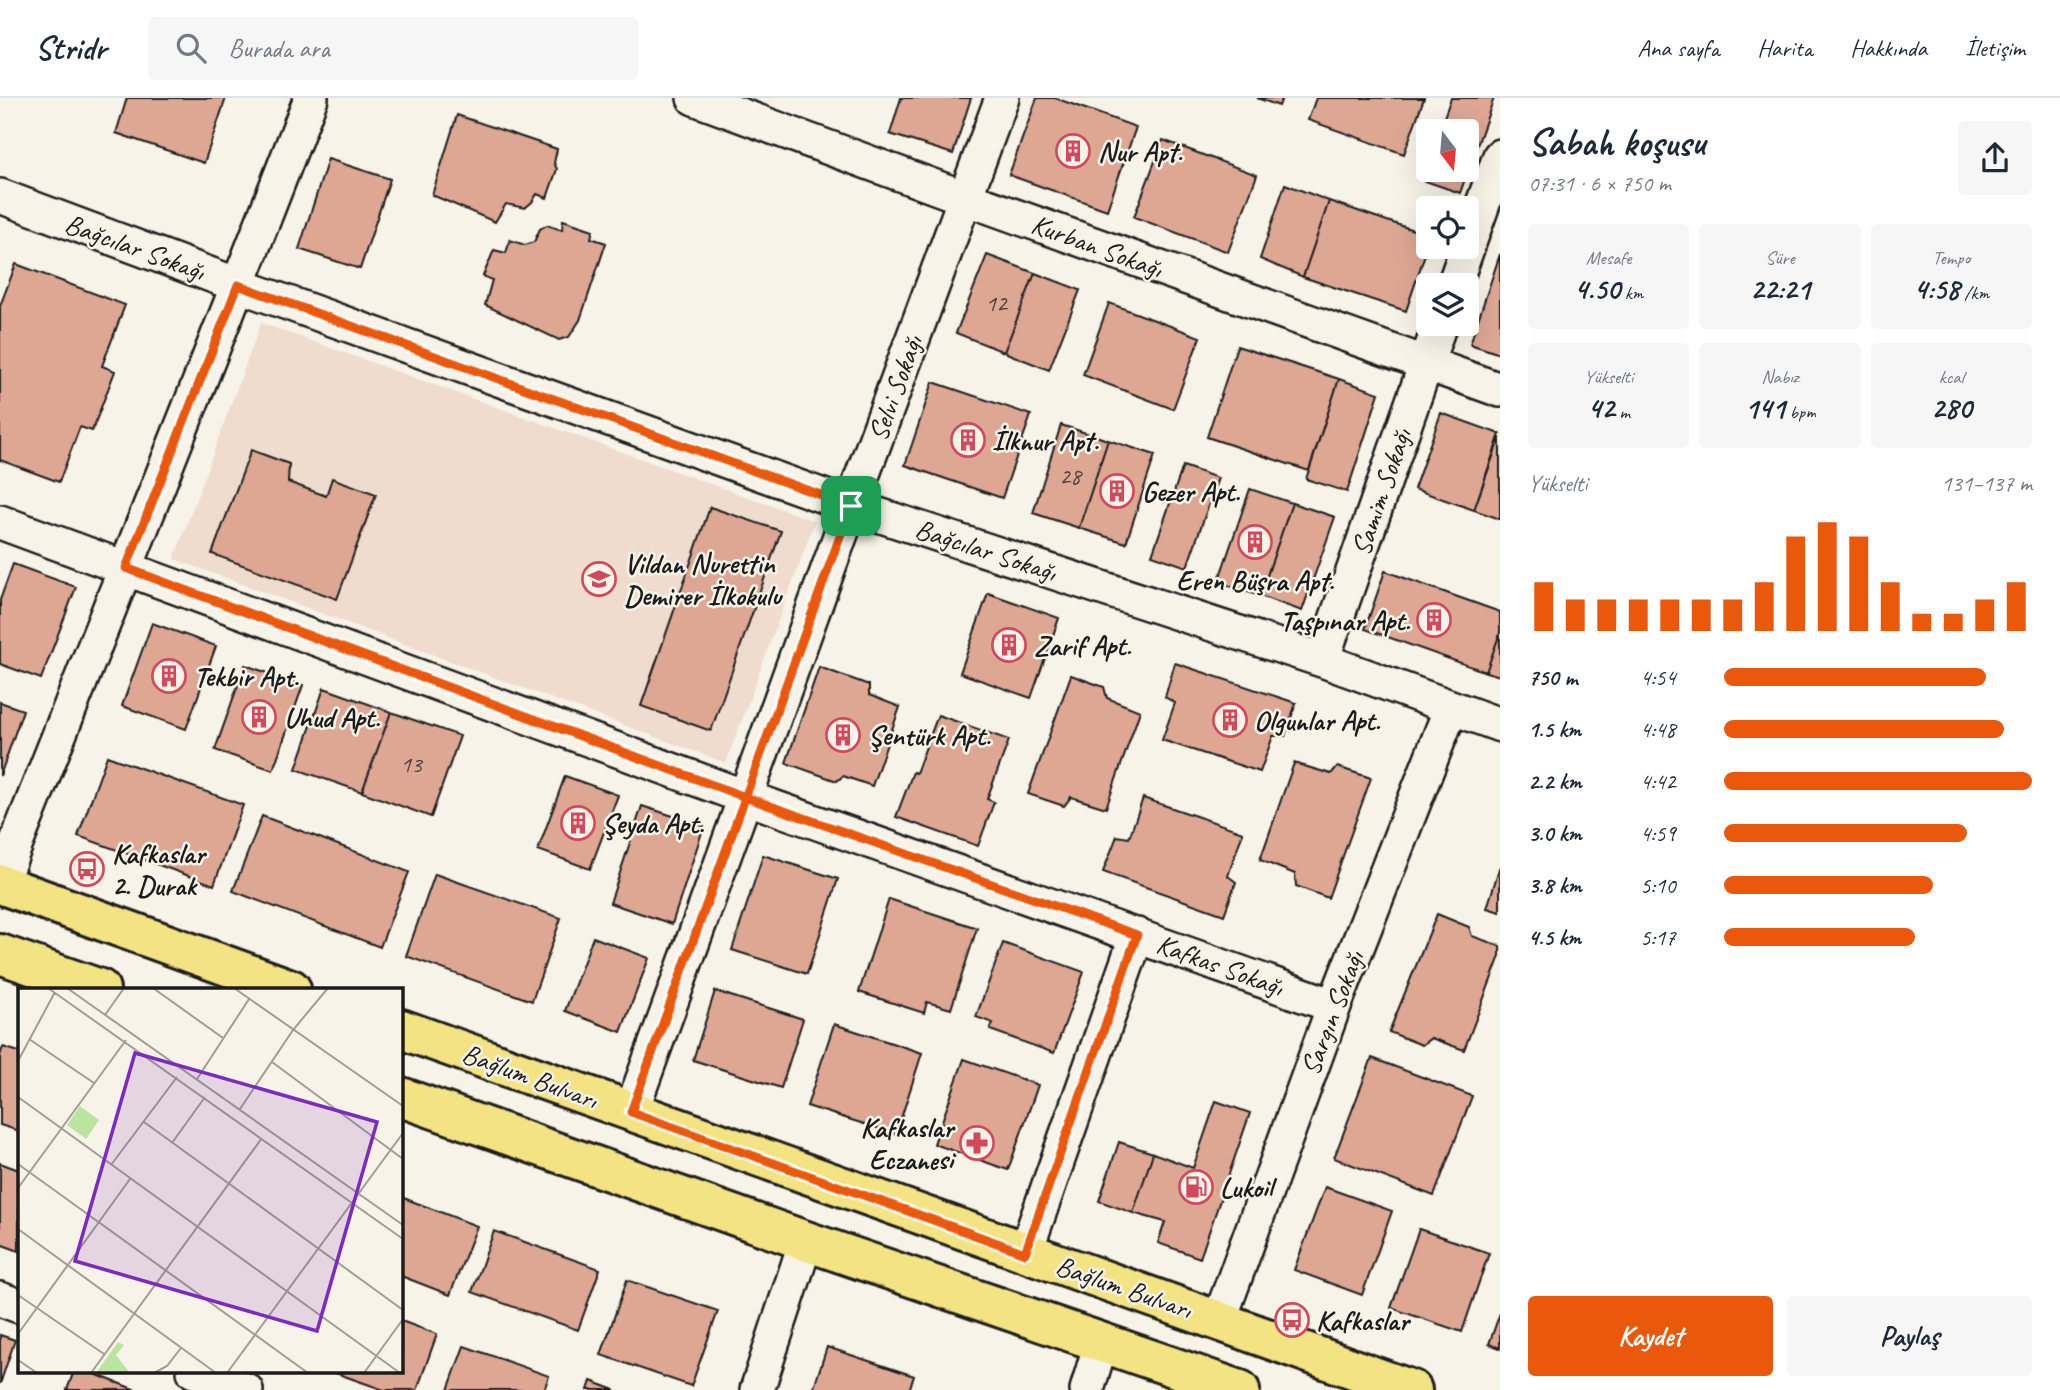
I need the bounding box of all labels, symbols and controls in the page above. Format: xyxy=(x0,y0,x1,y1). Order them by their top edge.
search box xyxy=(148,17,638,80)
text: Stridr xyxy=(35,27,106,69)
icon: search xyxy=(172,29,210,67)
text: Burada ara xyxy=(228,32,330,65)
text: Ana sayfa xyxy=(1638,33,1719,63)
text: Harita xyxy=(1757,33,1812,63)
text: Hakkında xyxy=(1850,33,1927,63)
text: İletişim xyxy=(1965,33,2025,63)
north arrow xyxy=(1416,119,1479,182)
map controls xyxy=(1416,119,1479,336)
text: Sabah koşusu xyxy=(1528,119,1705,166)
button: share xyxy=(1958,121,2032,195)
building icon: Nur Apt. xyxy=(1054,132,1092,170)
place label: Nur Apt. xyxy=(1098,134,1183,169)
text: 07:31 · 6 × 750 m xyxy=(1528,169,1671,198)
button: locate xyxy=(1416,196,1479,259)
street label: Bağcılar Sokağı xyxy=(60,206,211,289)
street label: Kurban Sokağı xyxy=(1027,206,1169,286)
text: Mesafe xyxy=(1586,246,1632,270)
text: Süre xyxy=(1765,246,1795,270)
text: Tempo xyxy=(1932,246,1970,270)
text: 4.50 xyxy=(1574,270,1620,308)
text: 22:21 xyxy=(1750,270,1810,308)
text: 4:58 xyxy=(1914,270,1960,308)
button: layers xyxy=(1416,273,1479,336)
text: km xyxy=(1620,281,1643,305)
text: /km xyxy=(1960,281,1989,305)
house number: 12 xyxy=(985,288,1009,318)
street label: Selvi Sokağı xyxy=(860,329,931,445)
text: Yükselti xyxy=(1584,365,1633,389)
text: Nabız xyxy=(1761,365,1799,389)
text: kcal xyxy=(1939,365,1964,389)
text: 42 xyxy=(1588,389,1615,427)
text: 141 xyxy=(1744,389,1785,427)
text: 280 xyxy=(1931,389,1972,427)
text: m xyxy=(1615,400,1630,424)
text: bpm xyxy=(1785,400,1816,424)
building icon: İlknur Apt. xyxy=(949,421,987,459)
street label: Samim Sokağı xyxy=(1343,422,1420,560)
place label: İlknur Apt. xyxy=(992,423,1099,458)
house number: 28 xyxy=(1059,461,1083,491)
text: Yükselti xyxy=(1528,469,1588,498)
text: 131–137 m xyxy=(1941,469,2032,498)
building icon: Gezer Apt. xyxy=(1098,472,1136,510)
place label: Gezer Apt. xyxy=(1142,474,1240,509)
pin xyxy=(821,476,881,536)
icon: arrive xyxy=(832,487,870,525)
street label: Bağcılar Sokağı xyxy=(911,511,1063,590)
building icon: Eren Büşra Apt. xyxy=(1236,523,1274,561)
place label: Vildan Nurettin Demirer İlkokulu xyxy=(624,546,783,613)
school or university icon: Vildan Nurettin Demirer İlkokulu xyxy=(580,560,618,598)
place label: Eren Büşra Apt. xyxy=(1176,563,1334,598)
building icon: Taşpınar Apt. xyxy=(1415,601,1453,639)
place label: Taşpınar Apt. xyxy=(1280,603,1410,638)
building icon: Zarif Apt. xyxy=(990,626,1028,664)
place label: Zarif Apt. xyxy=(1034,628,1131,663)
building icon: Tekbir Apt. xyxy=(150,657,188,695)
place label: Tekbir Apt. xyxy=(194,659,299,694)
text: 750 m xyxy=(1528,663,1577,692)
text: 4:54 xyxy=(1640,663,1676,692)
building icon: Uhud Apt. xyxy=(240,698,278,736)
place label: Uhud Apt. xyxy=(284,700,380,735)
building icon: Olgunlar Apt. xyxy=(1211,701,1249,739)
place label: Olgunlar Apt. xyxy=(1254,703,1381,738)
text: 1.5 km xyxy=(1528,715,1581,744)
text: 4:48 xyxy=(1640,715,1676,744)
building icon: Şentürk Apt. xyxy=(824,716,862,754)
place label: Şentürk Apt. xyxy=(868,718,991,753)
house number: 13 xyxy=(400,749,424,779)
text: 2.2 km xyxy=(1528,767,1582,796)
text: 4:42 xyxy=(1640,767,1676,796)
building icon: Şeyda Apt. xyxy=(559,804,597,842)
place label: Şeyda Apt. xyxy=(602,806,704,841)
text: 3.0 km xyxy=(1528,819,1582,848)
text: 4:59 xyxy=(1640,819,1676,848)
place label: Kafkaslar 2. Durak xyxy=(112,836,207,903)
bus stop icon: Kafkaslar 2. Durak xyxy=(68,850,106,888)
text: 3.8 km xyxy=(1528,871,1582,900)
text: 5:10 xyxy=(1640,871,1676,900)
text: 4.5 km xyxy=(1528,923,1581,952)
text: 5:17 xyxy=(1640,923,1676,952)
street label: Kafkas Sokağı xyxy=(1152,926,1290,1005)
street label: Sargın Sokağı xyxy=(1292,944,1372,1080)
inset map xyxy=(18,988,402,1372)
street label: Bağlum Bulvarı xyxy=(458,1035,604,1117)
place label: Kafkaslar Eczanesi xyxy=(860,1110,957,1177)
pharmacy icon: Kafkaslar Eczanesi xyxy=(958,1124,996,1162)
fuel station icon: Lukoil xyxy=(1177,1168,1215,1206)
place label: Lukoil xyxy=(1220,1170,1278,1205)
street label: Bağlum Bulvarı xyxy=(1051,1247,1198,1327)
button: Kaydet xyxy=(1528,1296,1773,1376)
button: Paylaş xyxy=(1787,1296,2032,1376)
bus stop icon: Kafkaslar xyxy=(1273,1301,1311,1339)
place label: Kafkaslar xyxy=(1316,1303,1411,1338)

